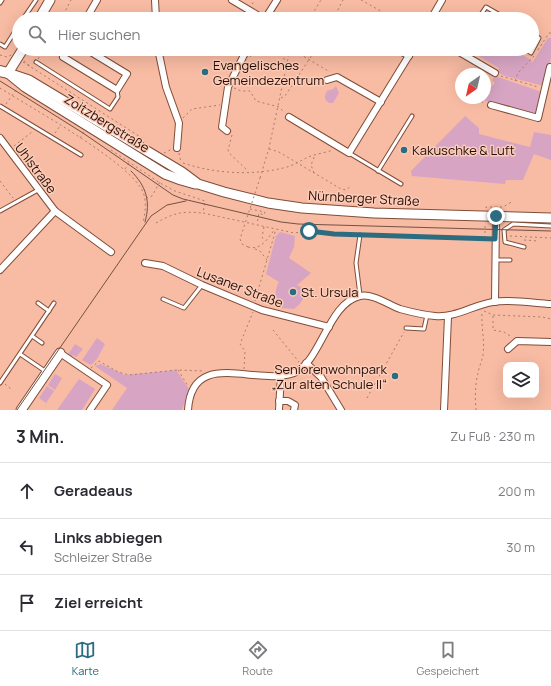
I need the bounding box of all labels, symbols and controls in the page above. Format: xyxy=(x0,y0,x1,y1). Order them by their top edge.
search box xyxy=(12,12,539,56)
icon: search xyxy=(26,23,48,45)
text: Hier suchen xyxy=(58,24,140,45)
place label: Evangelisches Gemeindezentrum xyxy=(213,56,324,89)
marker: Evangelisches Gemeindezentrum xyxy=(200,67,210,77)
north arrow xyxy=(455,68,491,104)
street label: Zoitzbergstraße xyxy=(61,90,153,157)
street label: Uhlstraße xyxy=(11,139,61,197)
place label: Kakuschke & Luft xyxy=(412,141,515,159)
marker: Kakuschke & Luft xyxy=(399,145,409,155)
street label: Nürnberger Straße xyxy=(308,186,421,210)
route end xyxy=(487,207,505,225)
route start xyxy=(300,222,318,240)
street label: Lusaner Straße xyxy=(194,262,286,312)
place label: St. Ursula xyxy=(301,283,358,301)
marker: St. Ursula xyxy=(288,287,298,297)
place label: Seniorenwohnpark „Zur alten Schule II“ xyxy=(271,360,388,393)
map controls xyxy=(503,362,539,398)
button: layers xyxy=(503,362,539,398)
marker: Seniorenwohnpark „Zur alten Schule II“ xyxy=(390,371,400,381)
text: 3 Min. xyxy=(16,425,64,448)
text: Zu Fuß · 230 m xyxy=(450,427,535,445)
icon: ahead xyxy=(16,480,38,502)
text: Geradeaus xyxy=(54,480,133,501)
text: 200 m xyxy=(498,482,535,500)
text: Links abbiegen xyxy=(54,527,162,548)
icon: left xyxy=(16,536,38,558)
text: 30 m xyxy=(506,538,535,556)
text: Schleizer Straße xyxy=(54,548,152,566)
icon: arrive xyxy=(16,592,38,614)
text: Ziel erreicht xyxy=(54,592,143,613)
tab: Karte xyxy=(72,639,99,678)
tab: Route xyxy=(242,639,273,678)
tab: Gespeichert xyxy=(416,639,479,678)

